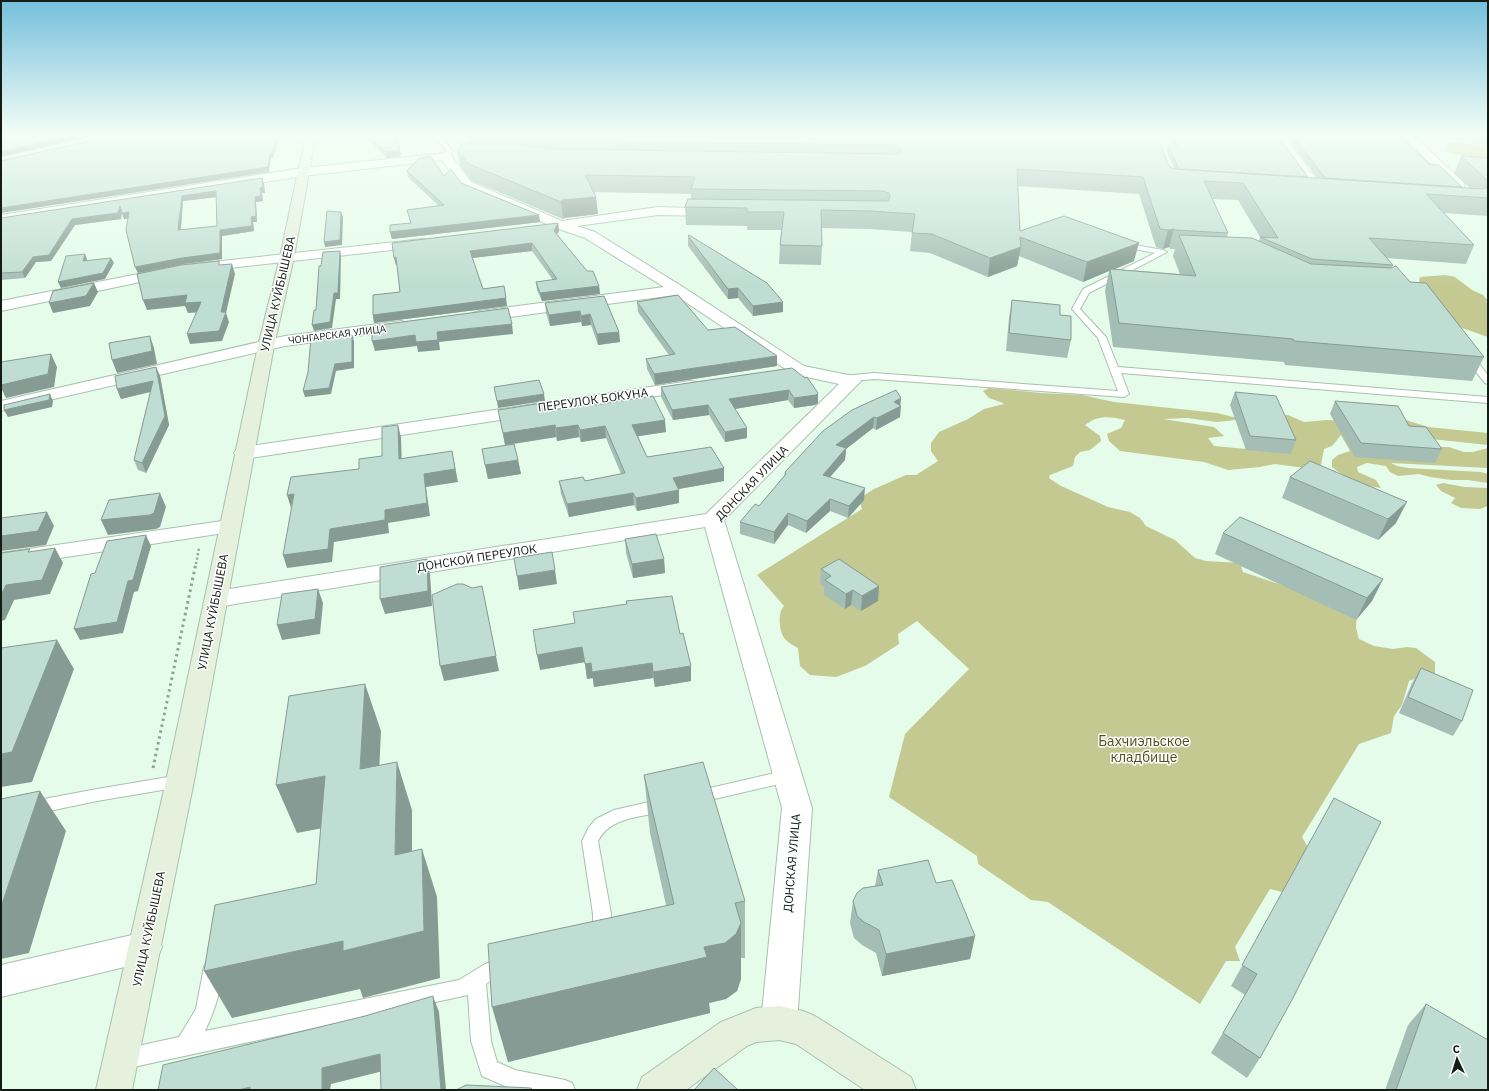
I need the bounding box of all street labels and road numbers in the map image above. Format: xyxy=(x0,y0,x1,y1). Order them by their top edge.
street label: УЛИЦА КУЙБЫШЕВА xyxy=(257,234,298,353)
street label: ЧОНГАРСКАЯ УЛИЦА xyxy=(287,322,387,347)
street label: ПЕРЕУЛОК БОКУНА xyxy=(537,384,649,415)
street label: ДОНСКАЯ УЛИЦА xyxy=(712,442,792,523)
street label: ДОНСКОЙ ПЕРЕУЛОК xyxy=(416,541,538,574)
street label: УЛИЦА КУЙБЫШЕВА xyxy=(194,552,231,671)
street label: ДОНСКАЯ УЛИЦА xyxy=(780,813,803,913)
street label: УЛИЦА КУЙБЫШЕВА xyxy=(129,869,168,988)

